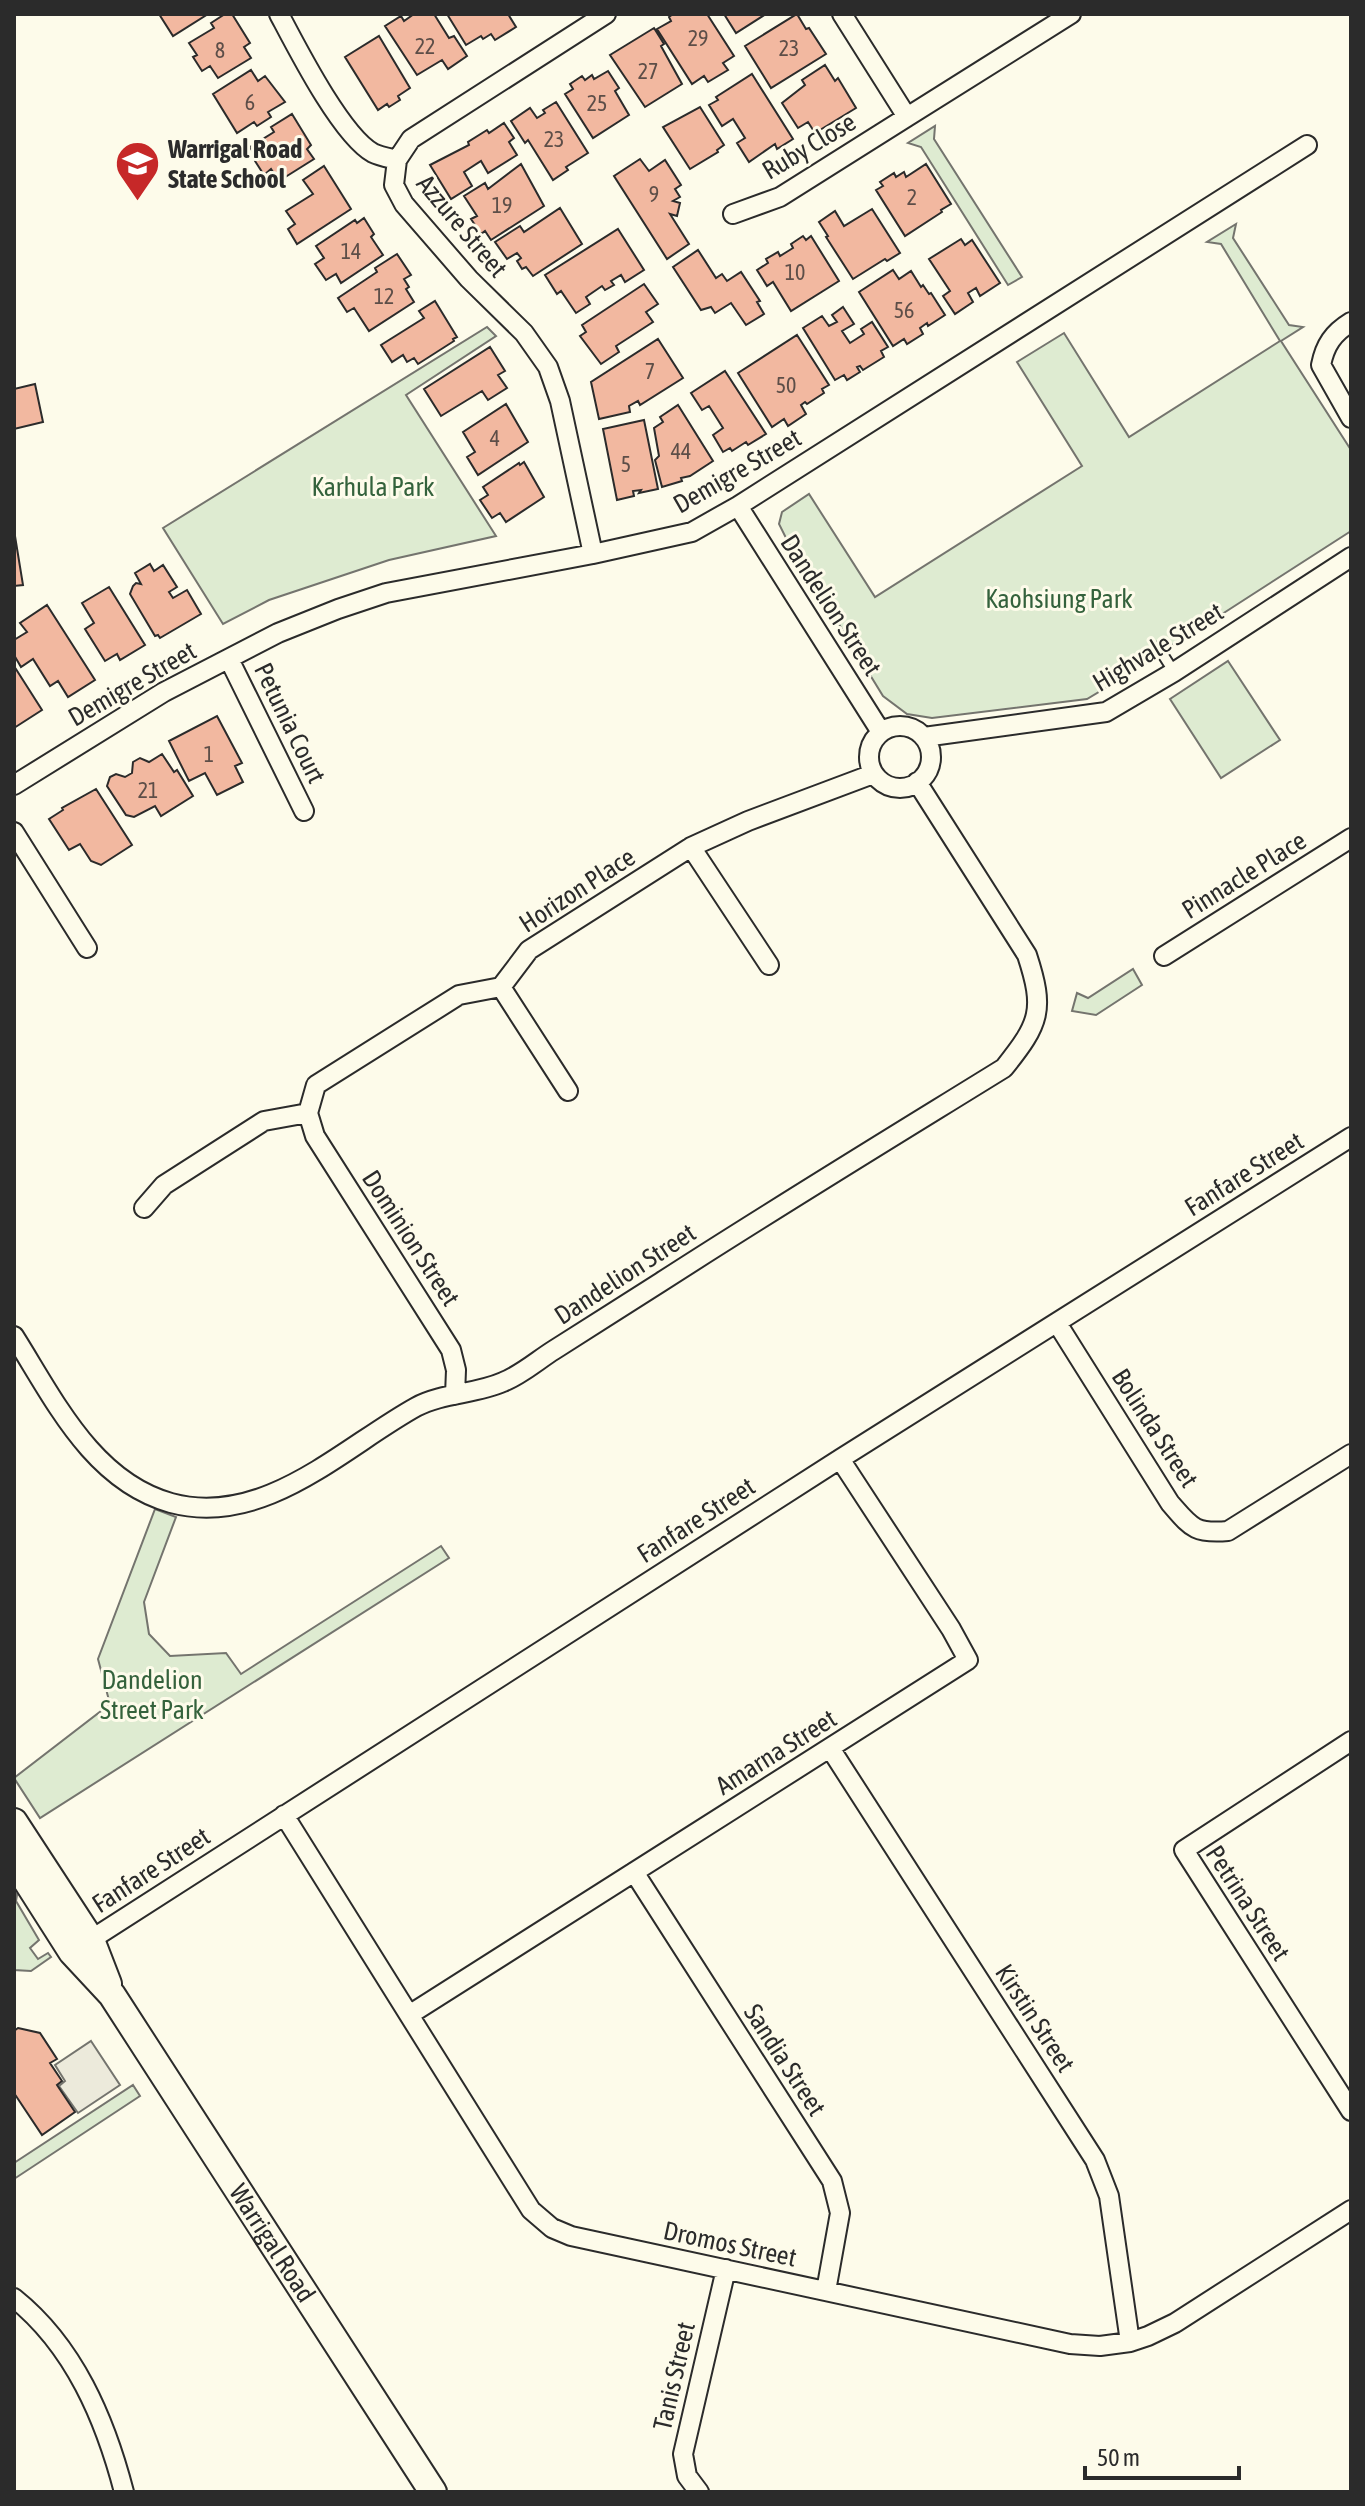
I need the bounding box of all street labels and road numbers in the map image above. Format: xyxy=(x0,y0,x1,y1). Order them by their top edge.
street label: Ruby Close xyxy=(757,107,861,185)
street label: Azzure Street xyxy=(411,169,513,283)
street label: Demigre Street xyxy=(668,422,806,520)
street label: Dandelion Street xyxy=(774,529,888,681)
street label: Highvale Street xyxy=(1088,596,1228,698)
street label: Demigre Street xyxy=(63,635,201,733)
street label: Petunia Court xyxy=(248,658,332,788)
street label: Pinnacle Place xyxy=(1177,825,1311,925)
street label: Horizon Place xyxy=(514,842,640,938)
street label: Fanfare Street xyxy=(1179,1126,1309,1222)
street label: Dominion Street xyxy=(356,1165,466,1311)
street label: Dandelion Street xyxy=(549,1217,701,1331)
street label: Bolinda Street xyxy=(1106,1363,1204,1493)
street label: Fanfare Street xyxy=(632,1471,760,1569)
street label: Amarna Street xyxy=(710,1703,842,1801)
street label: Fanfare Street xyxy=(87,1821,215,1919)
street label: Petrina Street xyxy=(1200,1840,1296,1966)
street label: Kirstin Street xyxy=(989,1959,1081,2077)
street label: Sandia Street xyxy=(738,1999,832,2121)
street label: Warrigal Road xyxy=(223,2179,321,2308)
street label: Dromos Street xyxy=(661,2215,799,2273)
street label: Tanis Street xyxy=(647,2319,701,2433)

